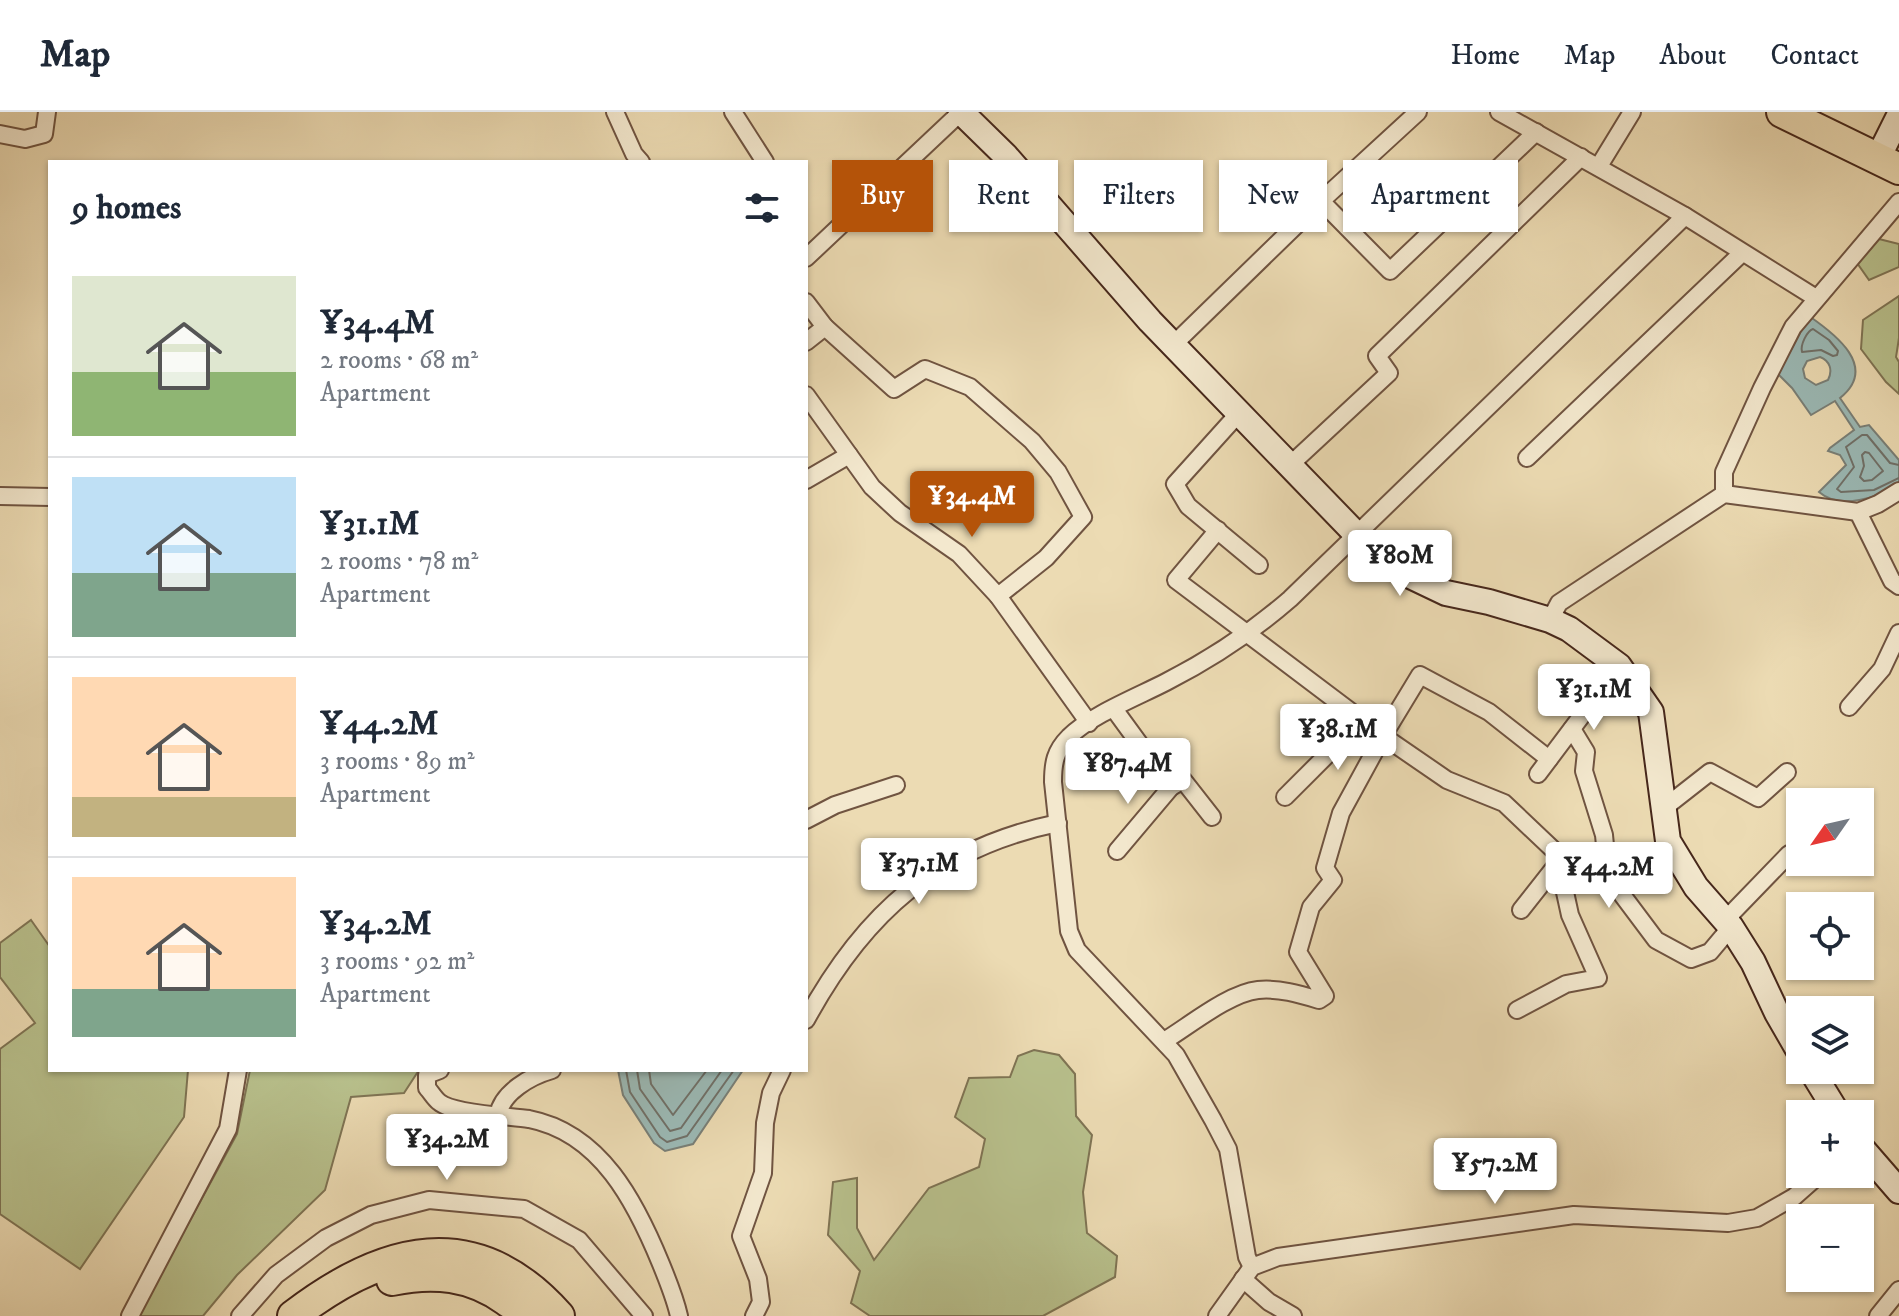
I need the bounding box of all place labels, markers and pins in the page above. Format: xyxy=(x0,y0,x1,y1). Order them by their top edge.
pin: ¥34.4M xyxy=(907,471,1037,539)
pin: ¥80M xyxy=(1353,530,1447,598)
pin: ¥31.1M xyxy=(1529,664,1659,732)
pin: ¥38.1M xyxy=(1273,704,1403,772)
pin: ¥87.4M xyxy=(1063,738,1193,806)
pin: ¥37.1M xyxy=(854,838,984,906)
pin: ¥44.2M xyxy=(1544,842,1674,910)
pin: ¥34.2M xyxy=(382,1114,512,1182)
pin: ¥57.2M xyxy=(1430,1138,1560,1206)

